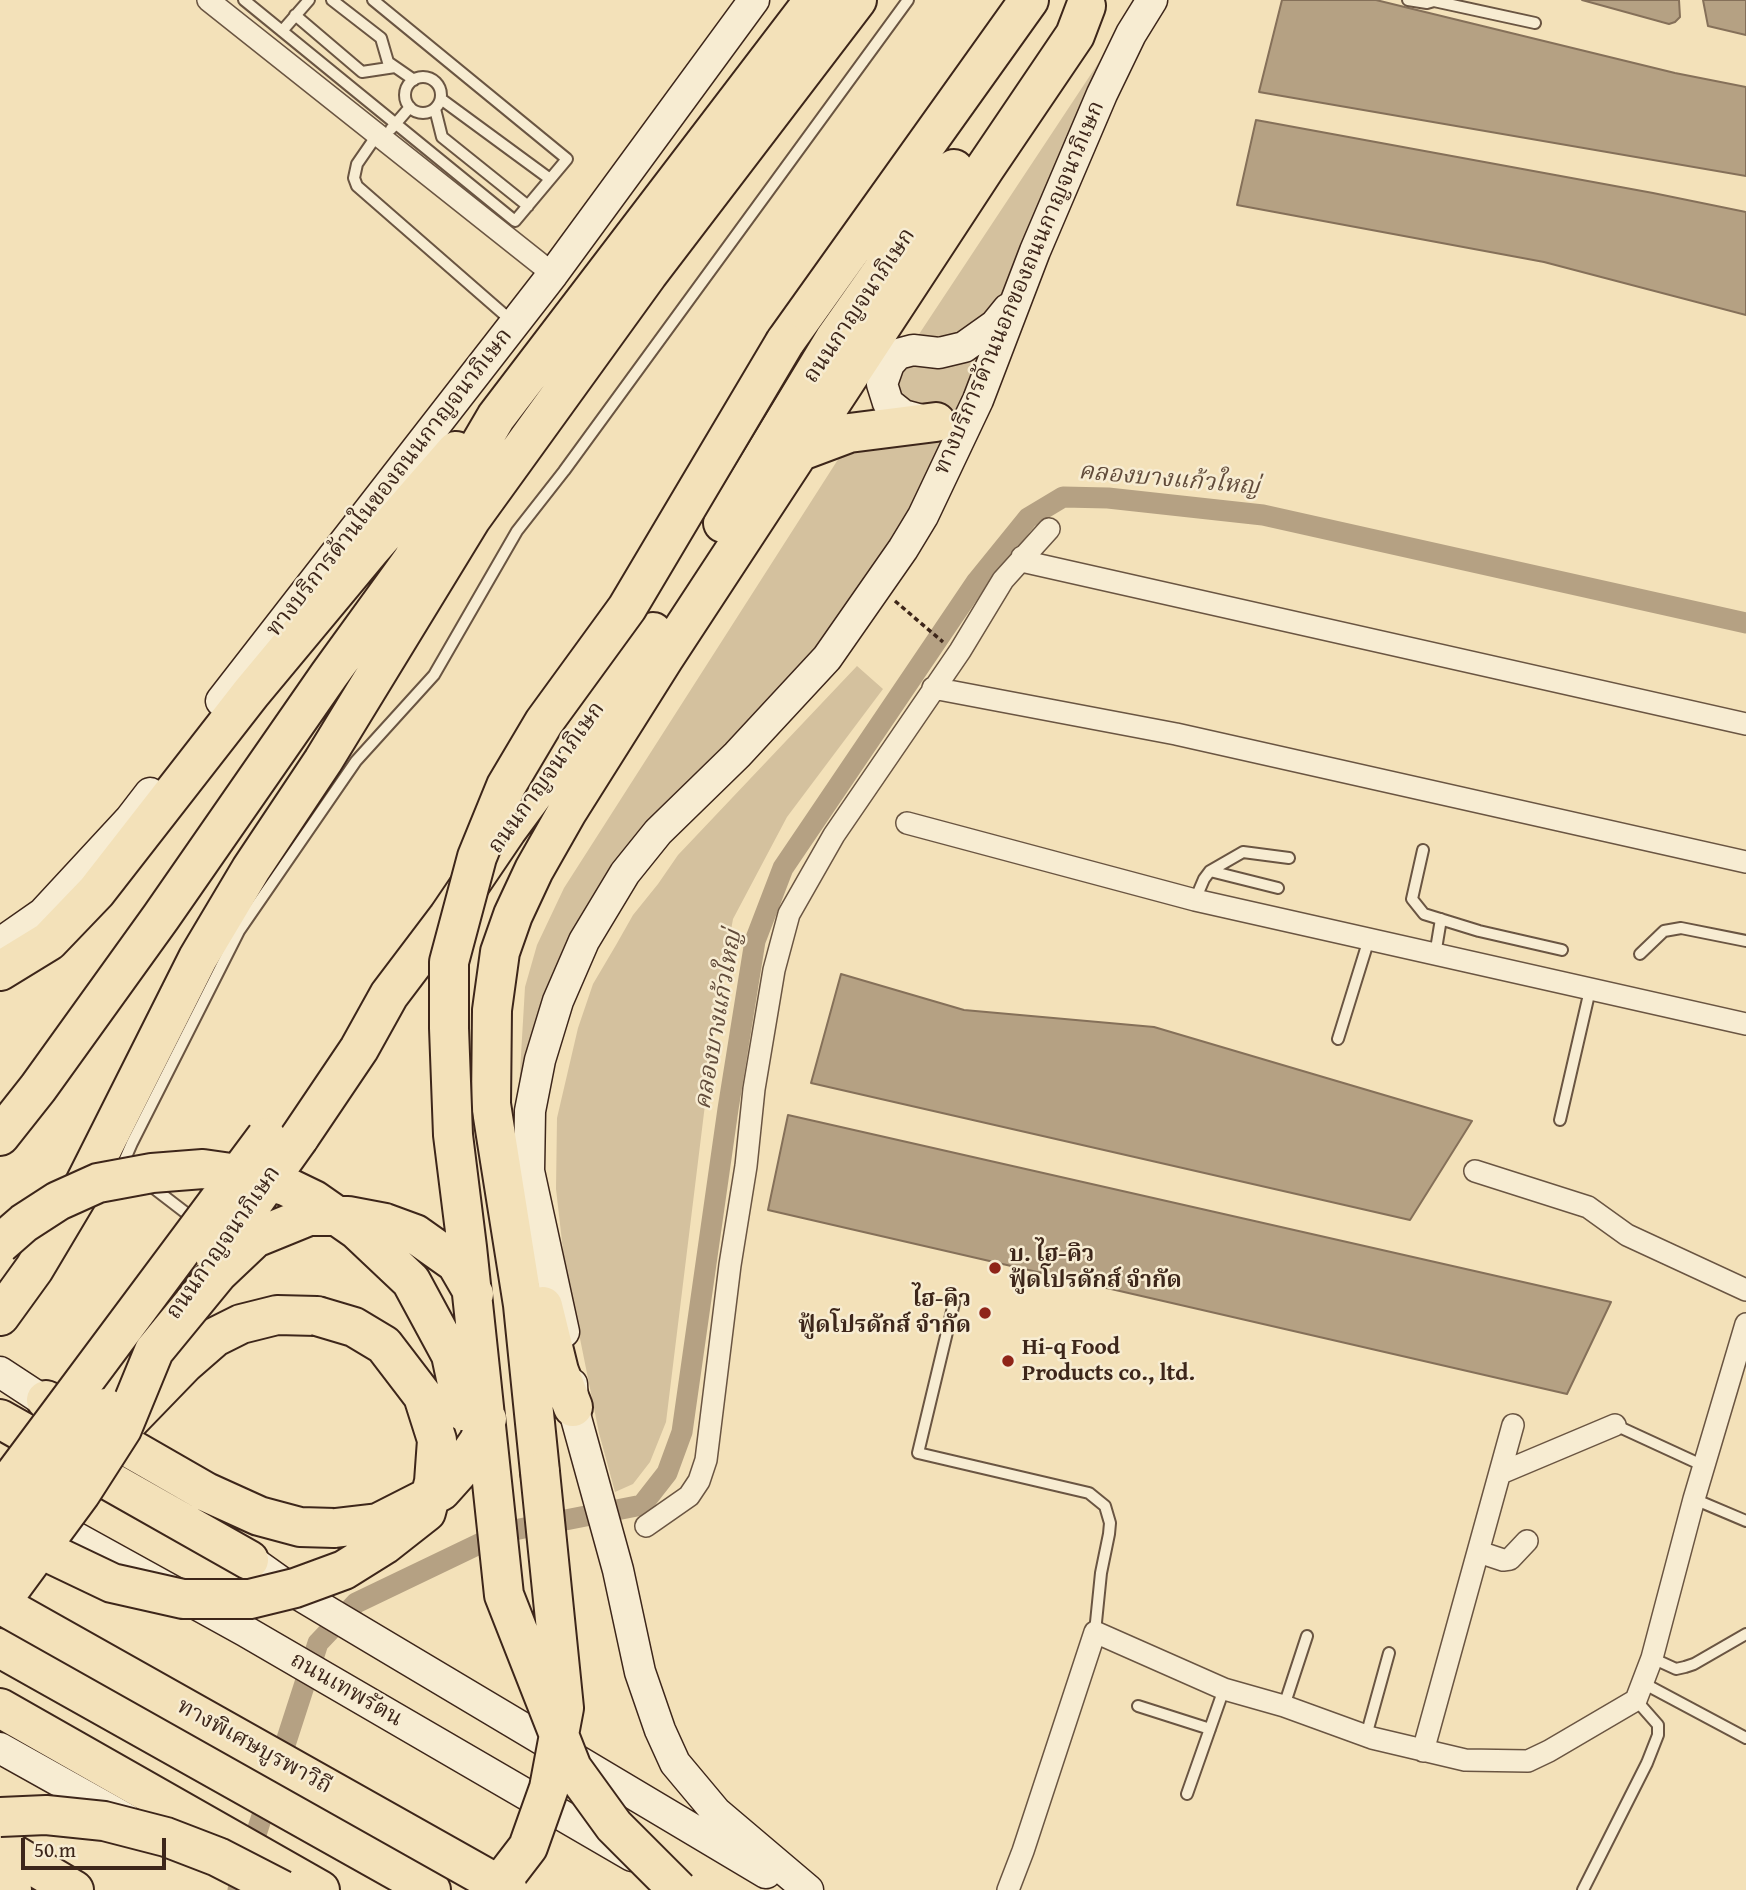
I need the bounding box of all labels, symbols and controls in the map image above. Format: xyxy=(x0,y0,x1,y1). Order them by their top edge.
street label: ทางบริการด้านนอกของถนนกาญจนาภิเษก xyxy=(929,97,1111,479)
street label: ถนนกาญจนาภิเษก xyxy=(798,223,922,389)
street label: ทางบริการด้านในของถนนกาญจนาภิเษก xyxy=(261,323,519,643)
water label: คลองบางแก้วใหญ่ xyxy=(1077,458,1261,502)
street label: ถนนกาญจนาภิเษก xyxy=(483,697,611,859)
water label: คลองบางแก้วใหญ่ xyxy=(689,928,749,1112)
street label: ถนนกาญจนาภิเษก xyxy=(161,1161,287,1325)
place label: บ. ไฮ-คิว ฟู้ดโปรดักส์ จำกัด xyxy=(1009,1241,1182,1295)
marker: บ. ไฮ-คิว ฟู้ดโปรดักส์ จำกัด xyxy=(987,1260,1003,1276)
place label: ไฮ-คิว ฟู้ดโปรดักส์ จำกัด xyxy=(798,1286,971,1340)
marker: ไฮ-คิว ฟู้ดโปรดักส์ จำกัด xyxy=(977,1305,993,1321)
place label: Hi-q Food Products co., ltd. xyxy=(1022,1334,1195,1388)
marker: Hi-q Food Products co., ltd. xyxy=(1000,1353,1016,1369)
street label: ถนนเทพรัตน xyxy=(285,1647,407,1733)
street label: ทางพิเศษบูรพาวิถี xyxy=(172,1693,336,1801)
scale bar xyxy=(24,1824,170,1868)
text: 50 m xyxy=(34,1834,76,1865)

